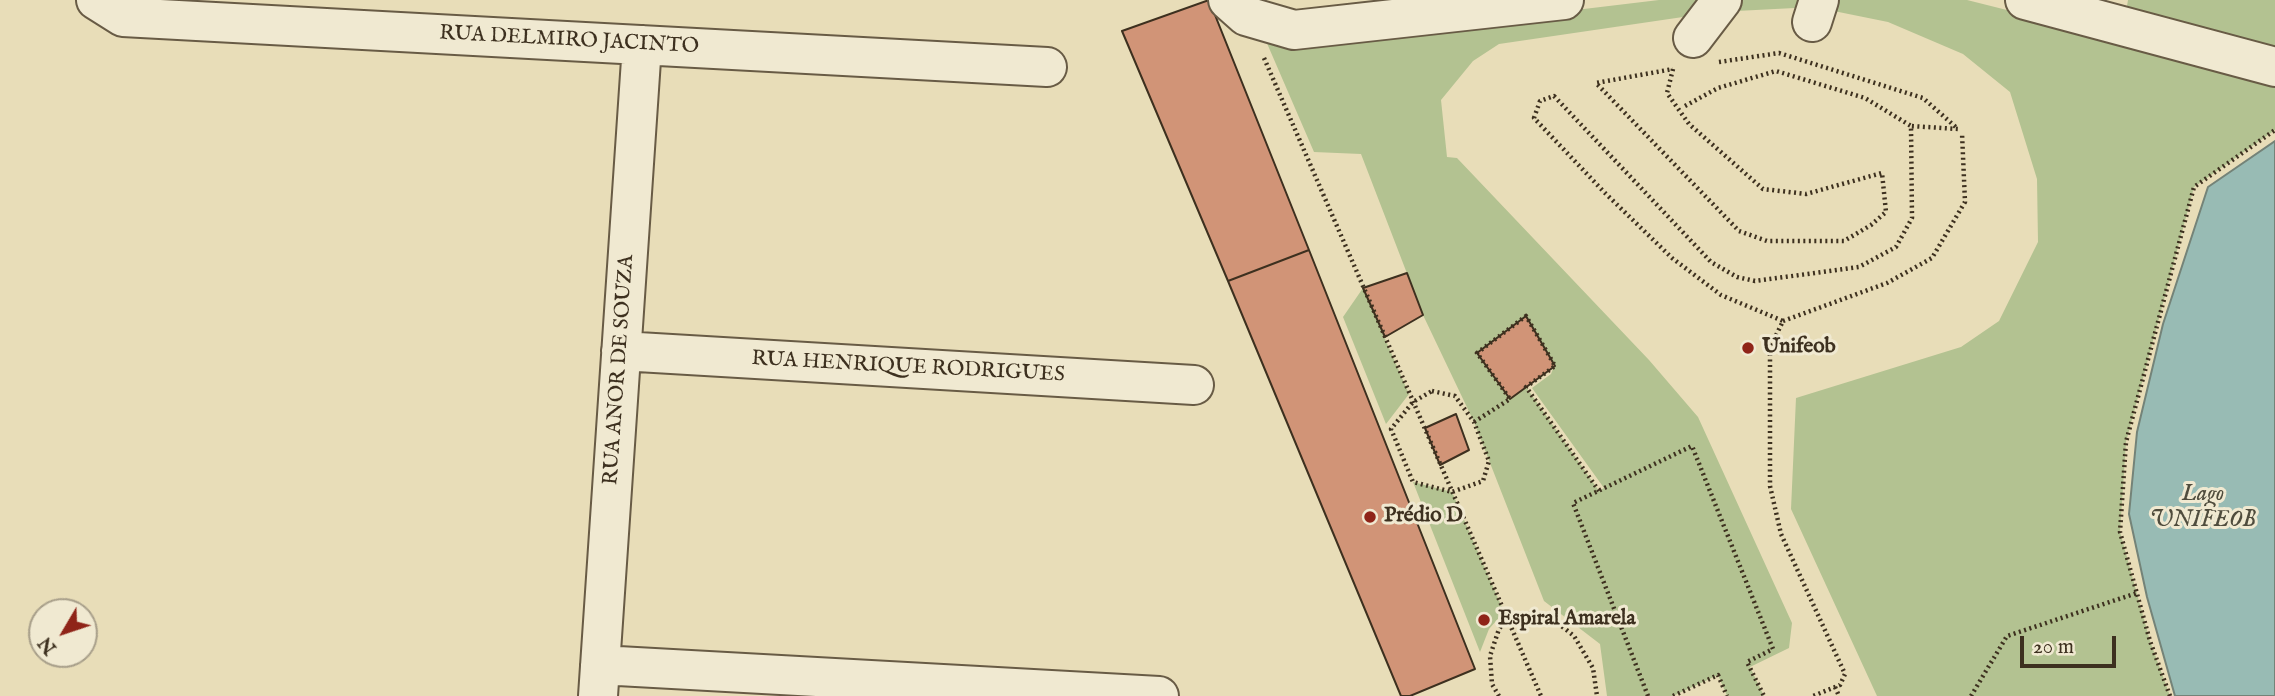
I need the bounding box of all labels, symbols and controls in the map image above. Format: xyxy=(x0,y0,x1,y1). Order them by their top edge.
street label: RUA DELMIRO JACINTO xyxy=(438,22,700,60)
street label: RUA ANOR DE SOUZA xyxy=(599,254,641,486)
place label: Unifeob xyxy=(1762,335,1836,361)
marker: Unifeob xyxy=(1740,340,1756,356)
street label: RUA HENRIQUE RODRIGUES xyxy=(751,347,1065,389)
water label: Lago UNIFEOB xyxy=(2150,481,2256,535)
place label: Prédio D xyxy=(1384,504,1463,530)
marker: Prédio D xyxy=(1362,509,1378,525)
north arrow xyxy=(28,598,98,668)
place label: Espiral Amarela xyxy=(1498,607,1636,633)
marker: Espiral Amarela xyxy=(1476,612,1492,628)
scale bar xyxy=(2023,622,2119,666)
text: N xyxy=(34,631,63,659)
text: 20 m xyxy=(2033,634,2074,661)

